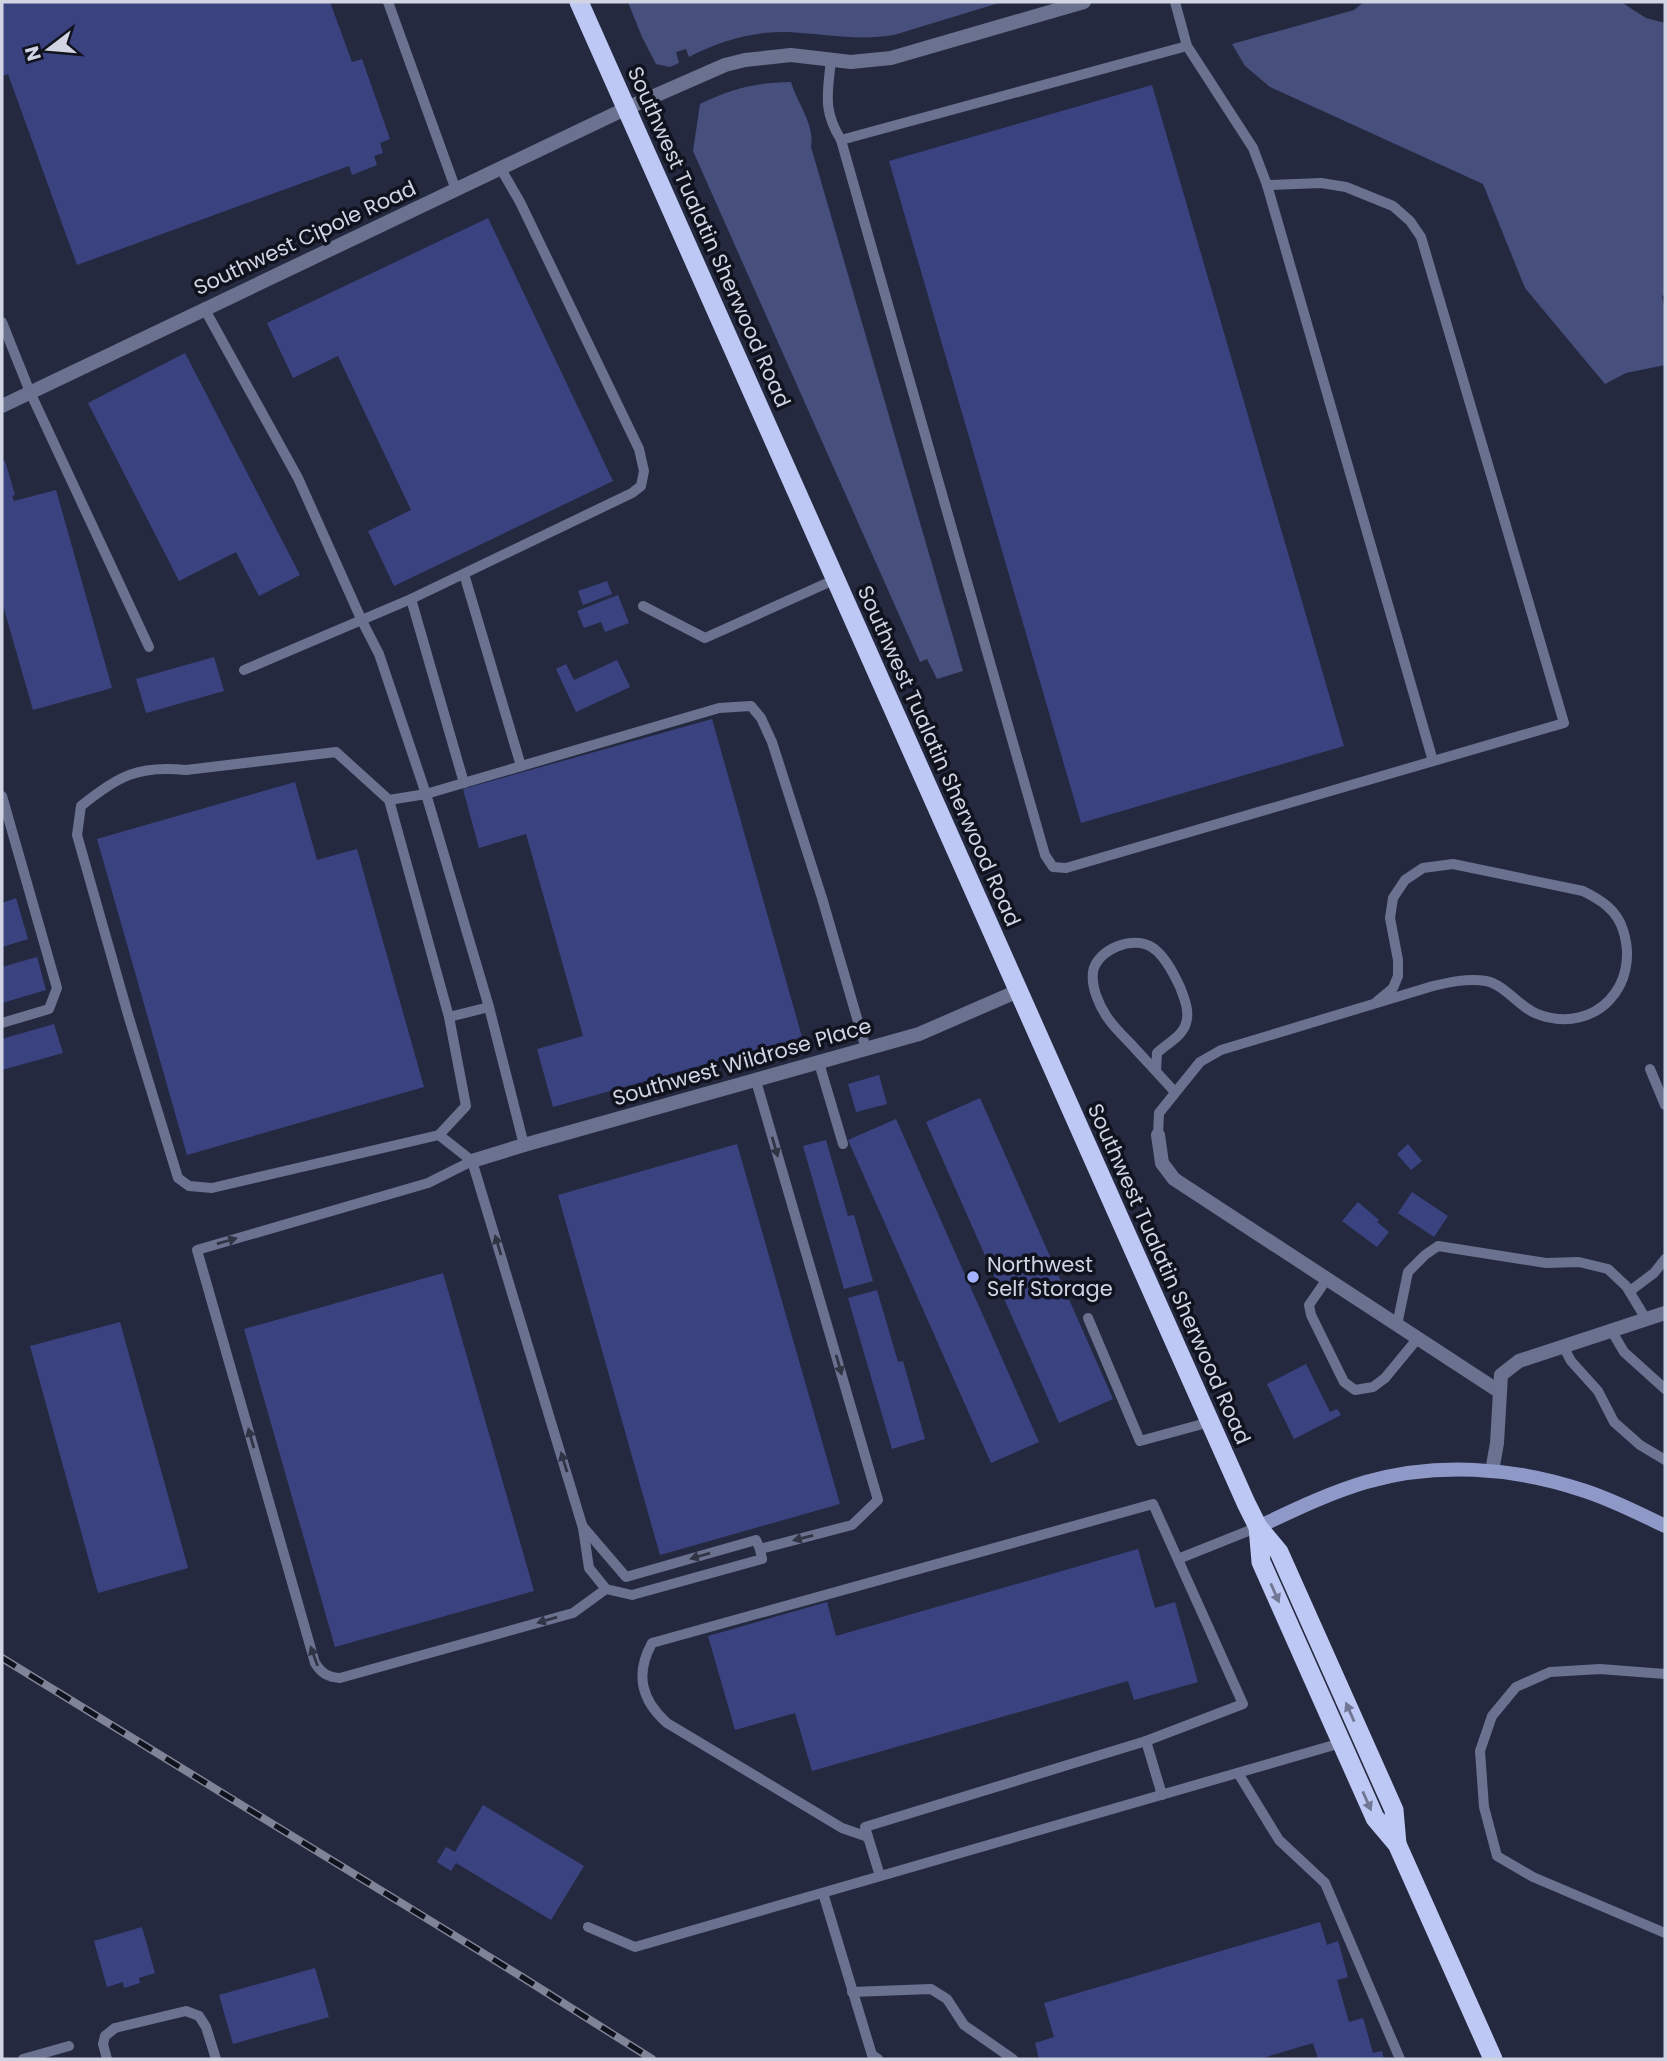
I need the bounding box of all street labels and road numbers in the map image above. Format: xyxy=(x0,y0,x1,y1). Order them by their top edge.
street label: Southwest Tualatin Sherwood Road xyxy=(621,62,798,412)
street label: Southwest Cipole Road xyxy=(189,173,421,302)
street label: Southwest Tualatin Sherwood Road xyxy=(851,581,1028,931)
street label: Southwest Wildrose Place xyxy=(609,1011,875,1112)
street label: Southwest Tualatin Sherwood Road xyxy=(1081,1099,1258,1449)

